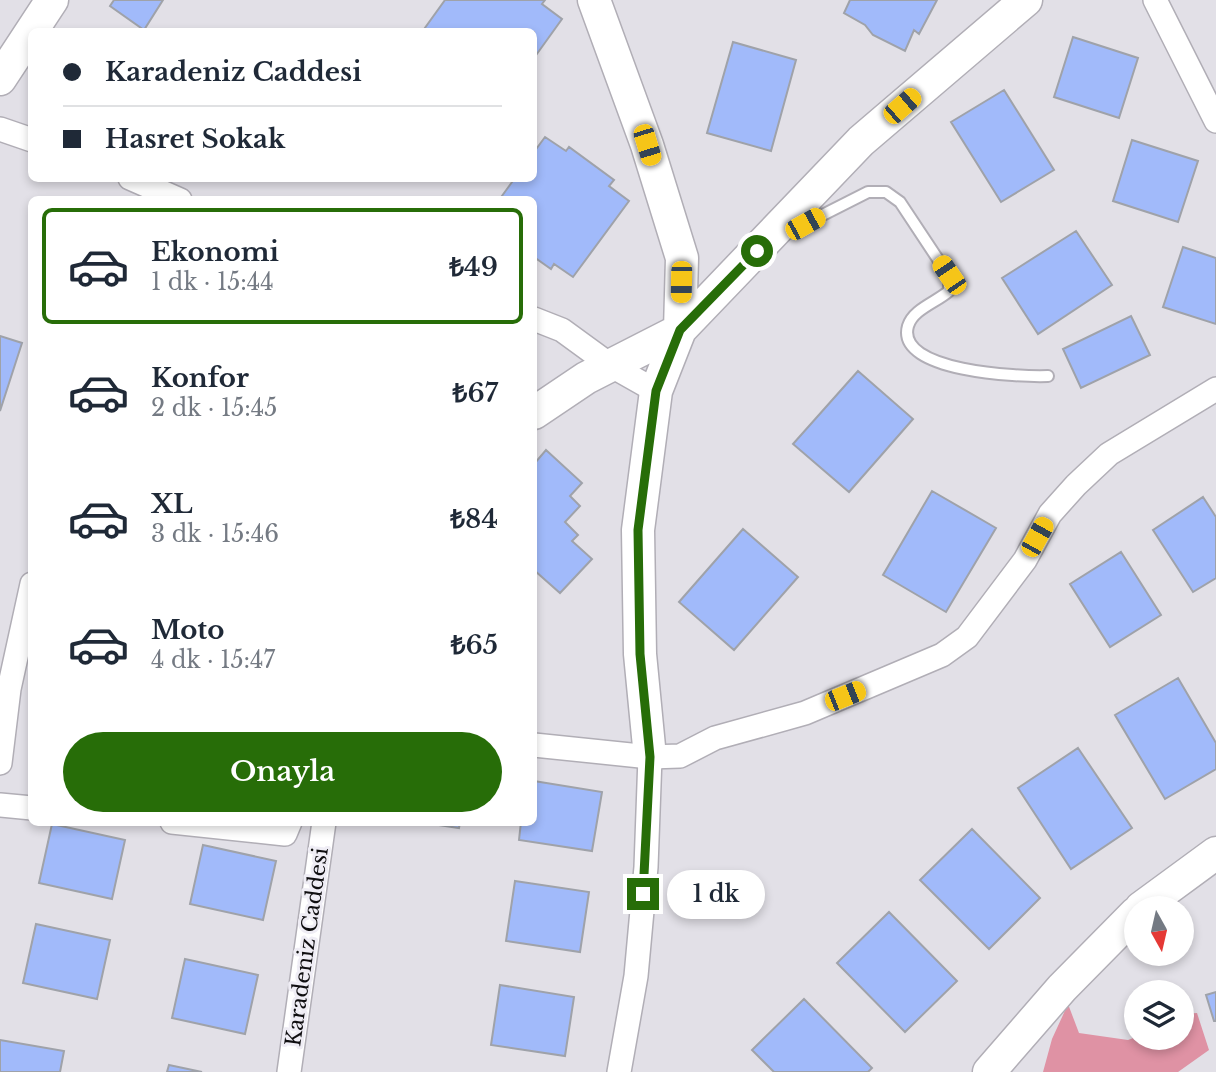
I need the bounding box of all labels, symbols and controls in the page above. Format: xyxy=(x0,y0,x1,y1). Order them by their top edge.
text: Karadeniz Caddesi xyxy=(105,56,362,88)
car xyxy=(880,84,925,128)
car xyxy=(631,122,664,168)
text: Hasret Sokak xyxy=(105,123,285,155)
car xyxy=(782,205,829,243)
icon: car xyxy=(67,235,130,298)
route start xyxy=(741,235,773,267)
text: Ekonomi xyxy=(151,236,279,268)
text: ₺49 xyxy=(449,251,498,283)
car xyxy=(929,252,970,298)
car xyxy=(671,261,692,303)
text: 1 dk · 15:44 xyxy=(151,268,274,296)
icon: car xyxy=(67,361,130,424)
text: Konfor xyxy=(151,362,249,394)
text: ₺67 xyxy=(453,377,498,409)
text: 2 dk · 15:45 xyxy=(151,394,277,422)
icon: car xyxy=(67,487,130,550)
text: XL xyxy=(151,488,193,520)
text: ₺84 xyxy=(450,503,498,535)
car xyxy=(1018,514,1057,560)
text: 3 dk · 15:46 xyxy=(151,520,279,548)
icon: car xyxy=(67,613,130,676)
text: Moto xyxy=(151,614,224,646)
text: ₺65 xyxy=(451,629,498,661)
text: 4 dk · 15:47 xyxy=(151,646,275,674)
car xyxy=(822,678,869,714)
button: Onayla xyxy=(63,732,502,812)
street label: Karadeniz Caddesi xyxy=(280,846,334,1048)
callout: 1 dk xyxy=(668,870,766,918)
route end xyxy=(627,878,659,910)
text: 1 dk xyxy=(692,880,740,908)
north arrow xyxy=(1124,896,1194,966)
map controls xyxy=(1124,896,1194,1050)
button: layers xyxy=(1124,980,1194,1050)

